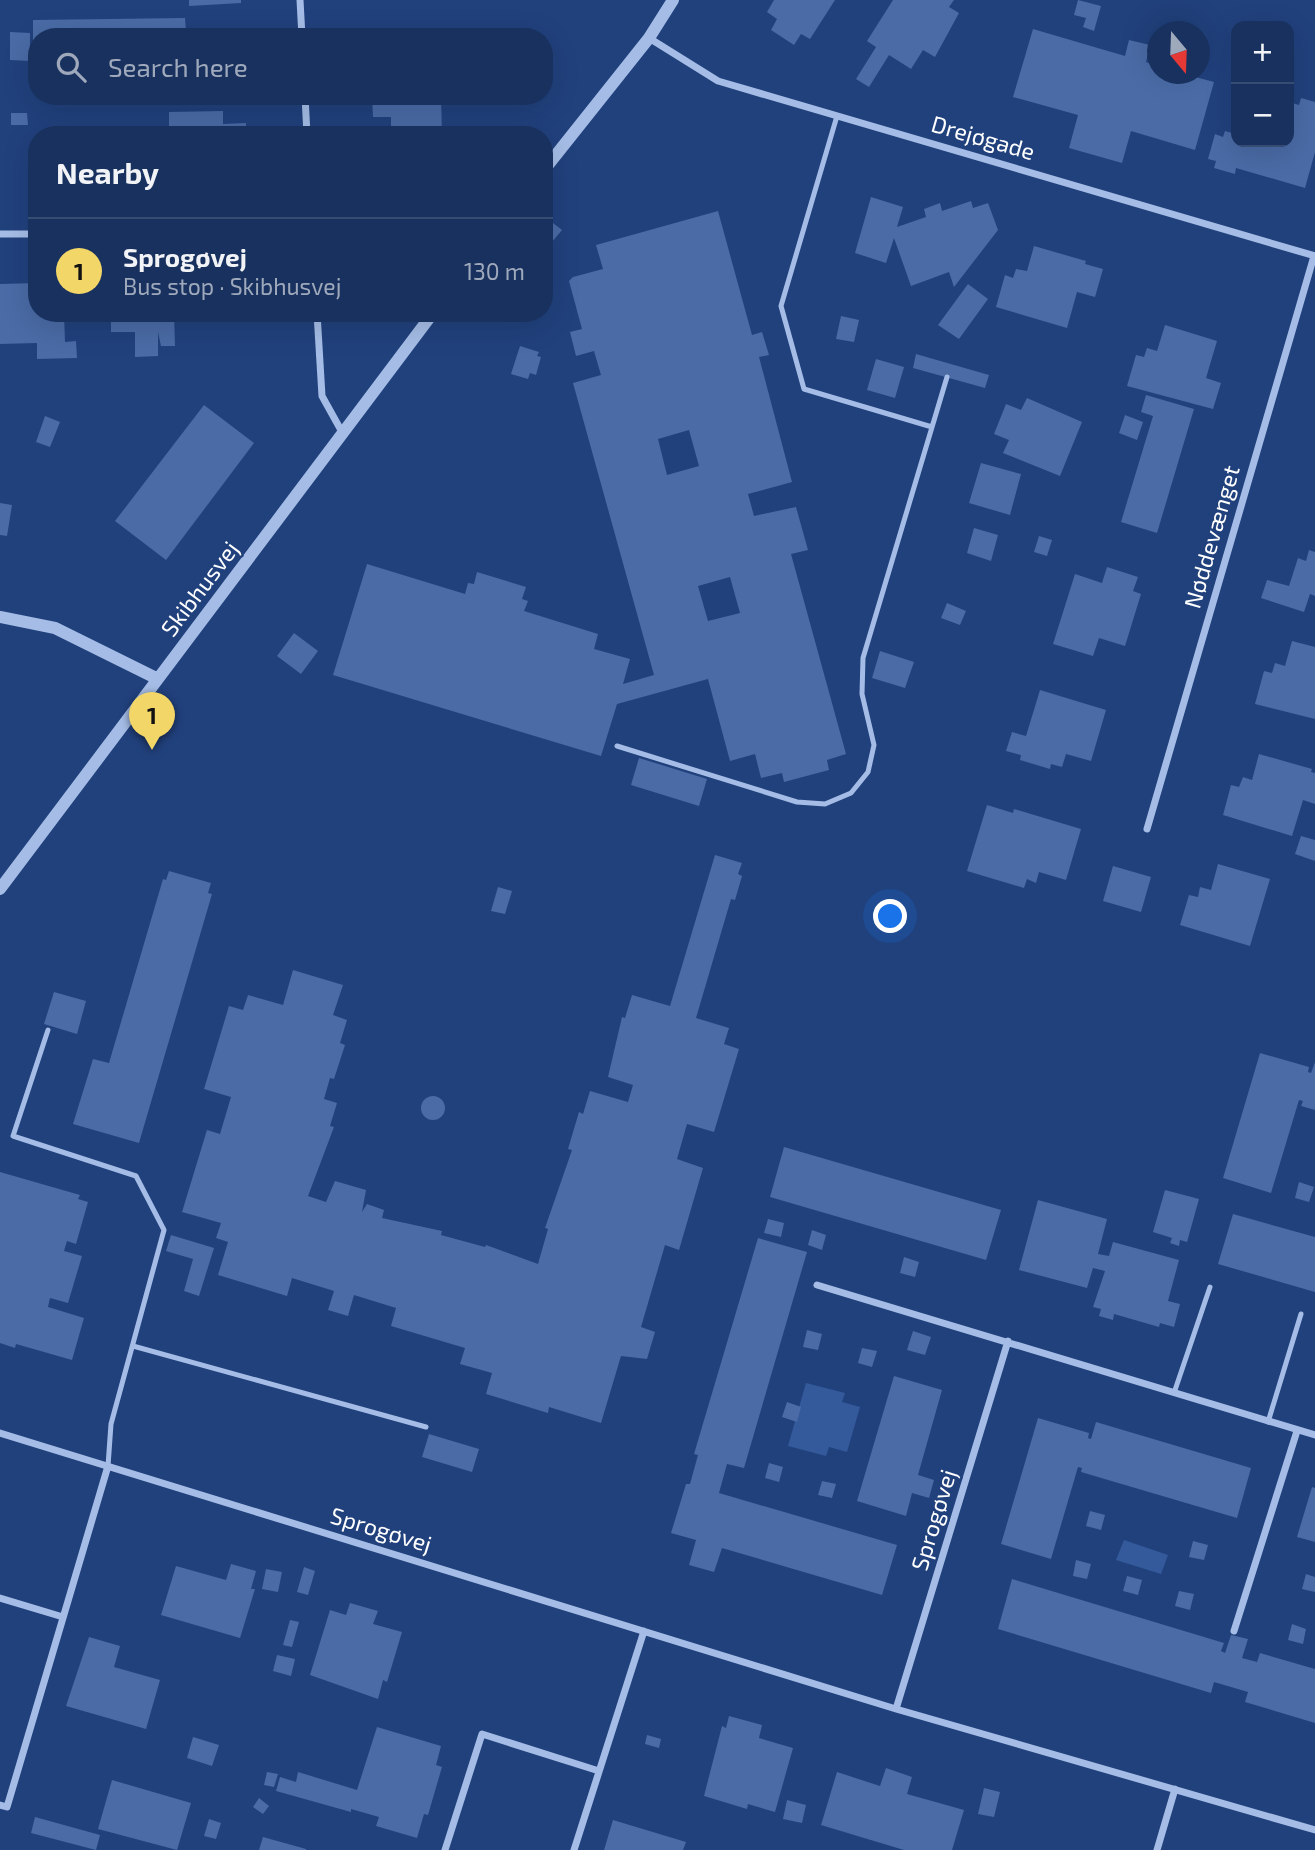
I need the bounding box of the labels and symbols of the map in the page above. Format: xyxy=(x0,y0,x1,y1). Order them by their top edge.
north arrow xyxy=(1147,21,1210,84)
street label: Drejøgade xyxy=(928,109,1038,165)
street label: Nøddevænget xyxy=(1177,462,1245,611)
street label: Skibhusvej xyxy=(154,535,244,641)
pin: 1 xyxy=(129,692,175,750)
your location xyxy=(873,899,907,933)
street label: Sprogøvej xyxy=(904,1466,962,1574)
street label: Sprogøvej xyxy=(327,1500,435,1558)

